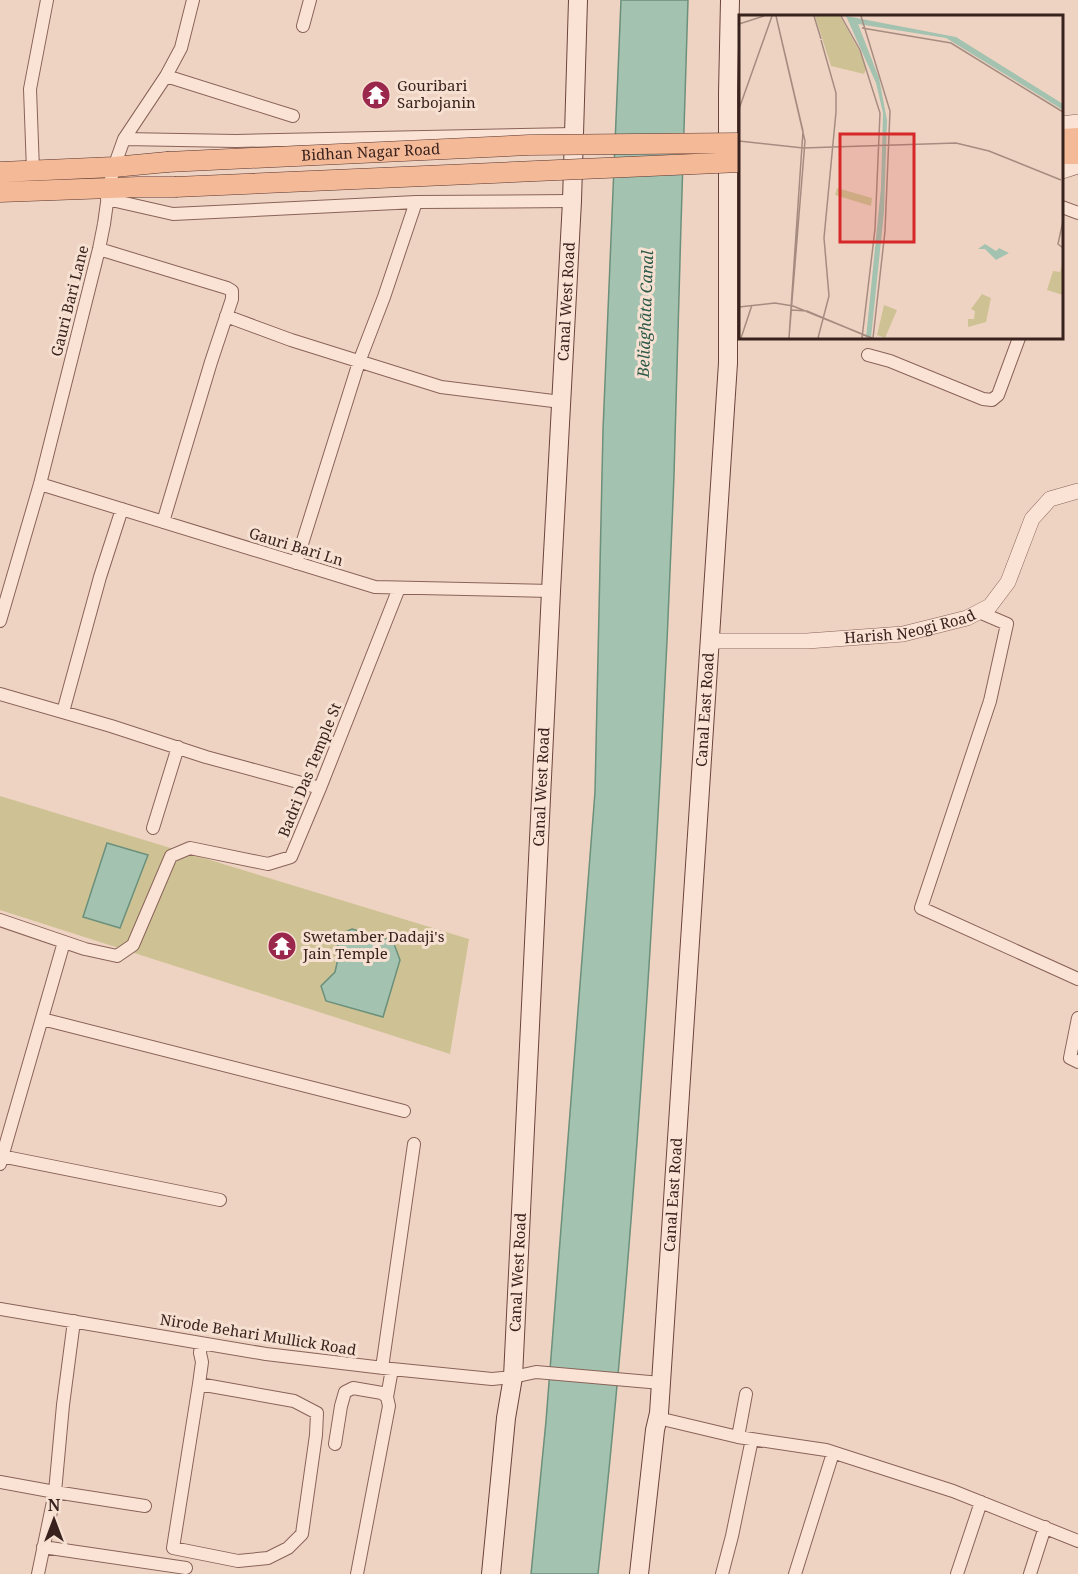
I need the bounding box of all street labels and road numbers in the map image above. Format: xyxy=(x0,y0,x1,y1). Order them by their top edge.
street label: Bidhan Nagar Road xyxy=(301,138,441,165)
street label: Canal West Road xyxy=(552,241,579,362)
street label: Gauri Bari Lane xyxy=(46,243,93,358)
street label: Gauri Bari Ln xyxy=(247,522,346,570)
street label: Harish Neogi Road xyxy=(843,604,979,647)
street label: Canal East Road xyxy=(690,652,718,767)
street label: Badri Das Temple St xyxy=(273,700,345,840)
street label: Canal West Road xyxy=(528,727,553,847)
street label: Canal East Road xyxy=(659,1137,686,1252)
street label: Canal West Road xyxy=(504,1212,530,1332)
street label: Nirode Behari Mullick Road xyxy=(159,1309,358,1359)

